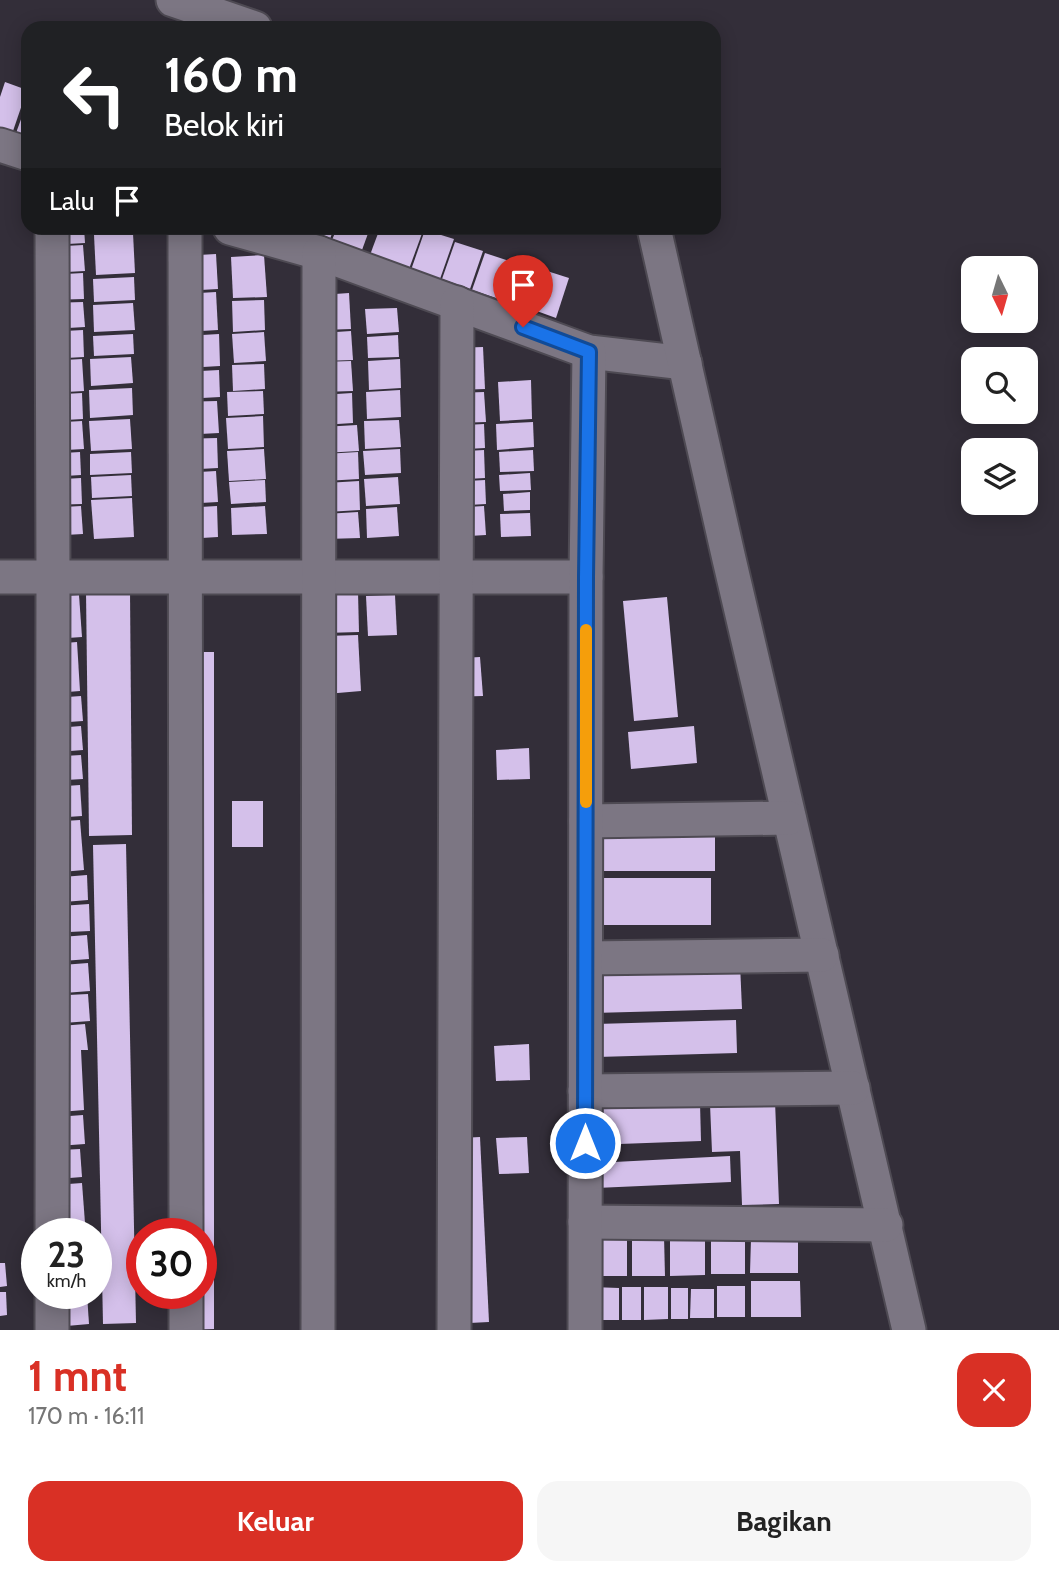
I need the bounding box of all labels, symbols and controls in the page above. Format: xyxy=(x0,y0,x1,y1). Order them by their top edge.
text: 160 m xyxy=(164,45,298,104)
icon: left xyxy=(49,49,140,140)
text: Belok kiri xyxy=(164,105,284,144)
icon: arrive xyxy=(108,182,146,220)
text: Lalu xyxy=(49,185,94,217)
pin xyxy=(493,255,553,327)
north arrow xyxy=(961,256,1038,332)
map controls xyxy=(961,256,1038,515)
icon: arrive xyxy=(504,266,542,304)
button: search xyxy=(961,347,1038,424)
button: layers xyxy=(961,438,1038,515)
position arrow xyxy=(548,1106,622,1180)
speed limit sign: 30 xyxy=(126,1218,217,1309)
text: 23 xyxy=(48,1233,85,1276)
text: km/h xyxy=(47,1270,86,1292)
text: 1 mnt xyxy=(28,1350,127,1402)
button: close xyxy=(957,1353,1031,1427)
text: 170 m · 16:11 xyxy=(28,1402,144,1430)
button: Keluar xyxy=(28,1481,523,1561)
button: Bagikan xyxy=(537,1481,1031,1561)

